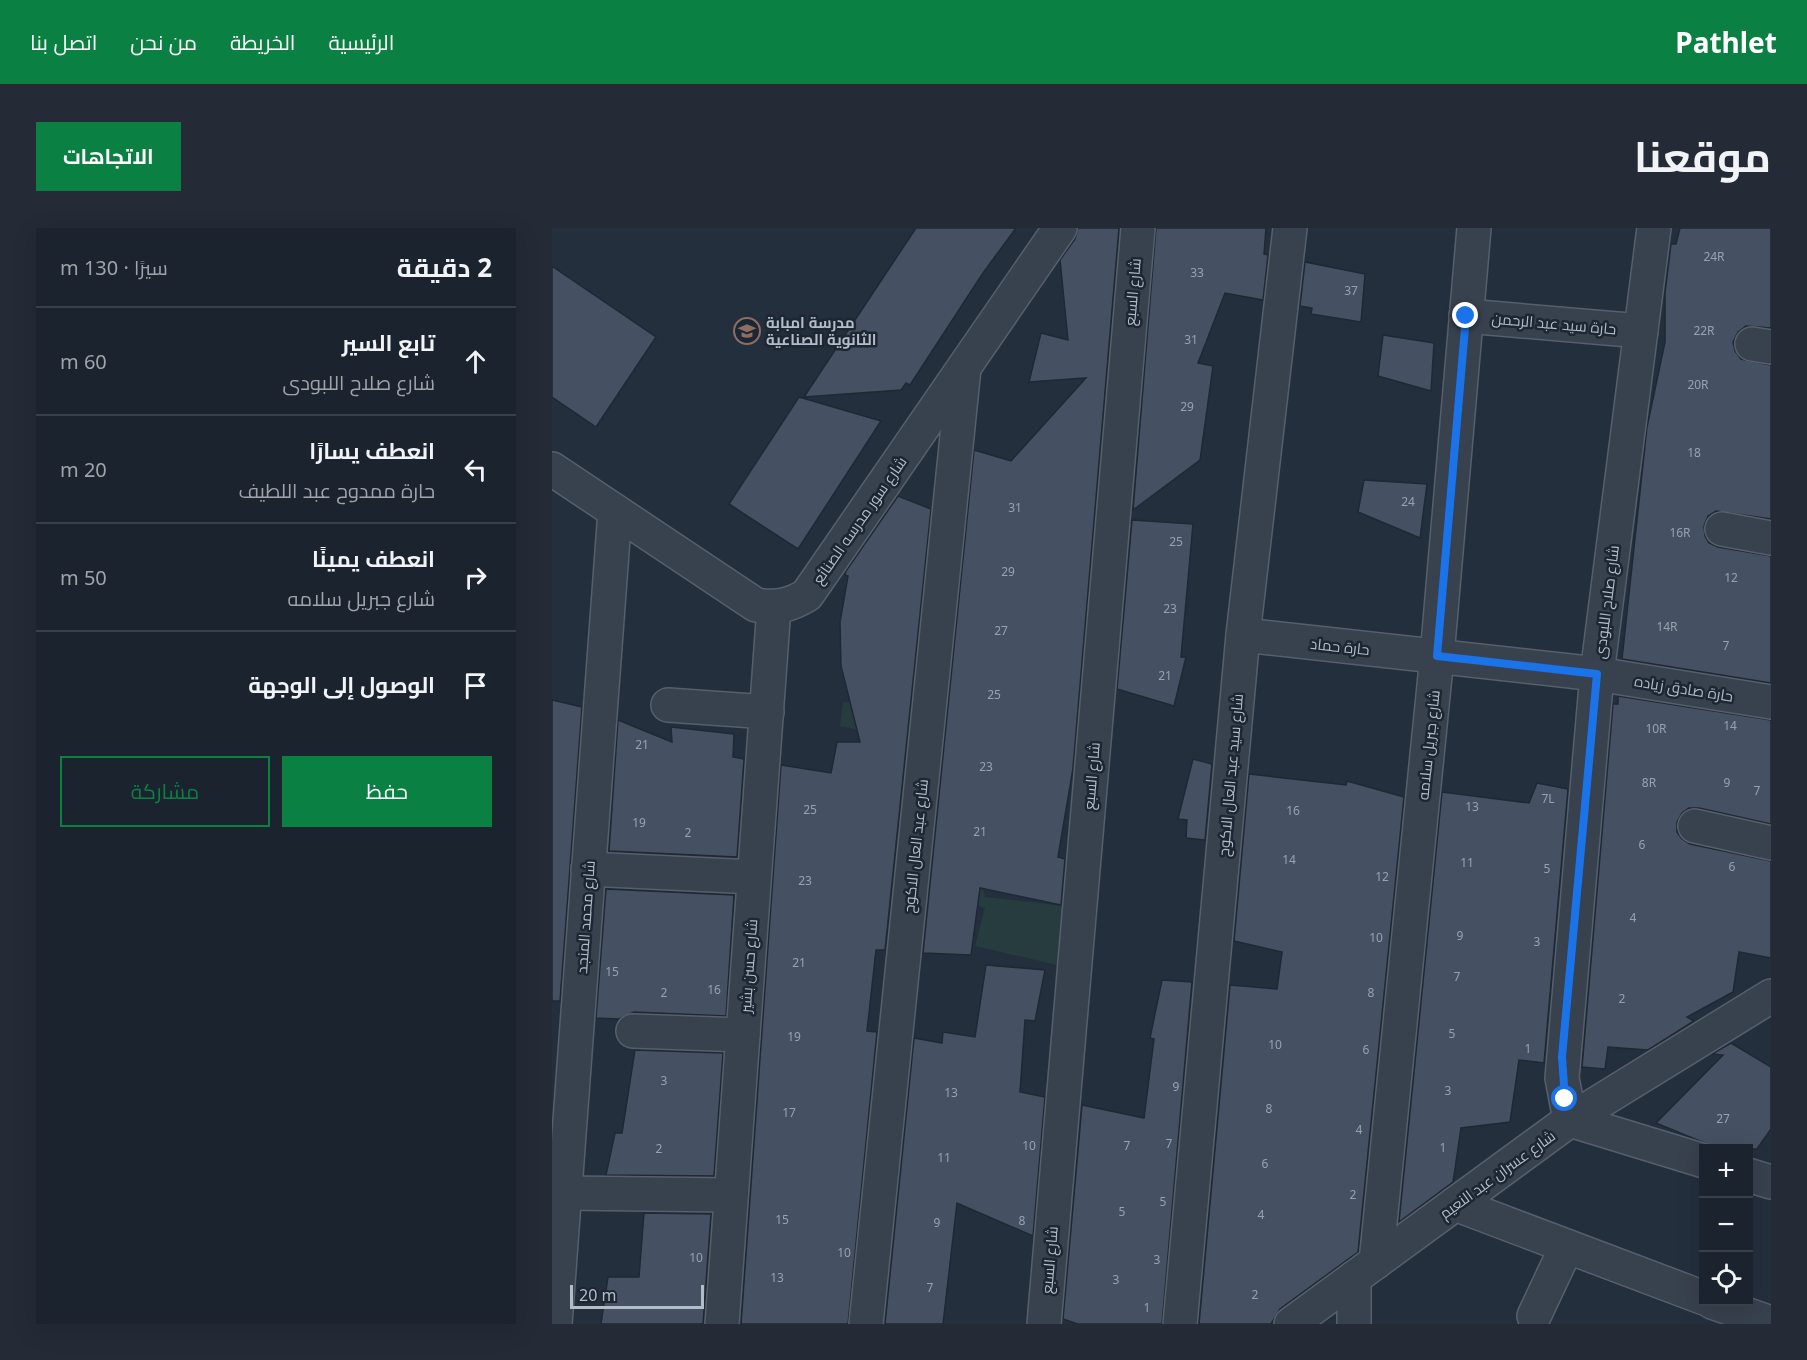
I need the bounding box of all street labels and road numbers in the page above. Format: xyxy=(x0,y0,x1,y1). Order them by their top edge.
street label: شارع السبع xyxy=(1119,257,1147,327)
street label: حارة سيد عبد الرحمن xyxy=(1491,308,1617,339)
street label: شارع سور مدرسه الصنائع xyxy=(807,452,912,589)
street label: شارع صلاح اللبودى xyxy=(1589,544,1625,660)
street label: حارة حماد xyxy=(1309,633,1371,659)
street label: حارة صادق زياده xyxy=(1633,670,1735,707)
street label: شارع جبريل سلامه xyxy=(1412,689,1446,801)
street label: شارع سيد عبد العال الاكوح xyxy=(1213,693,1249,857)
street label: شارع السبع xyxy=(1078,741,1106,811)
street label: شارع عبد العال الاكوح xyxy=(898,778,934,914)
street label: شارع محمد المنجد xyxy=(571,860,601,974)
street label: شارع حسن بشير xyxy=(735,918,763,1015)
street label: شارع عسران عبد النعيم xyxy=(1435,1125,1560,1224)
street label: شارع السبع xyxy=(1036,1225,1064,1295)

